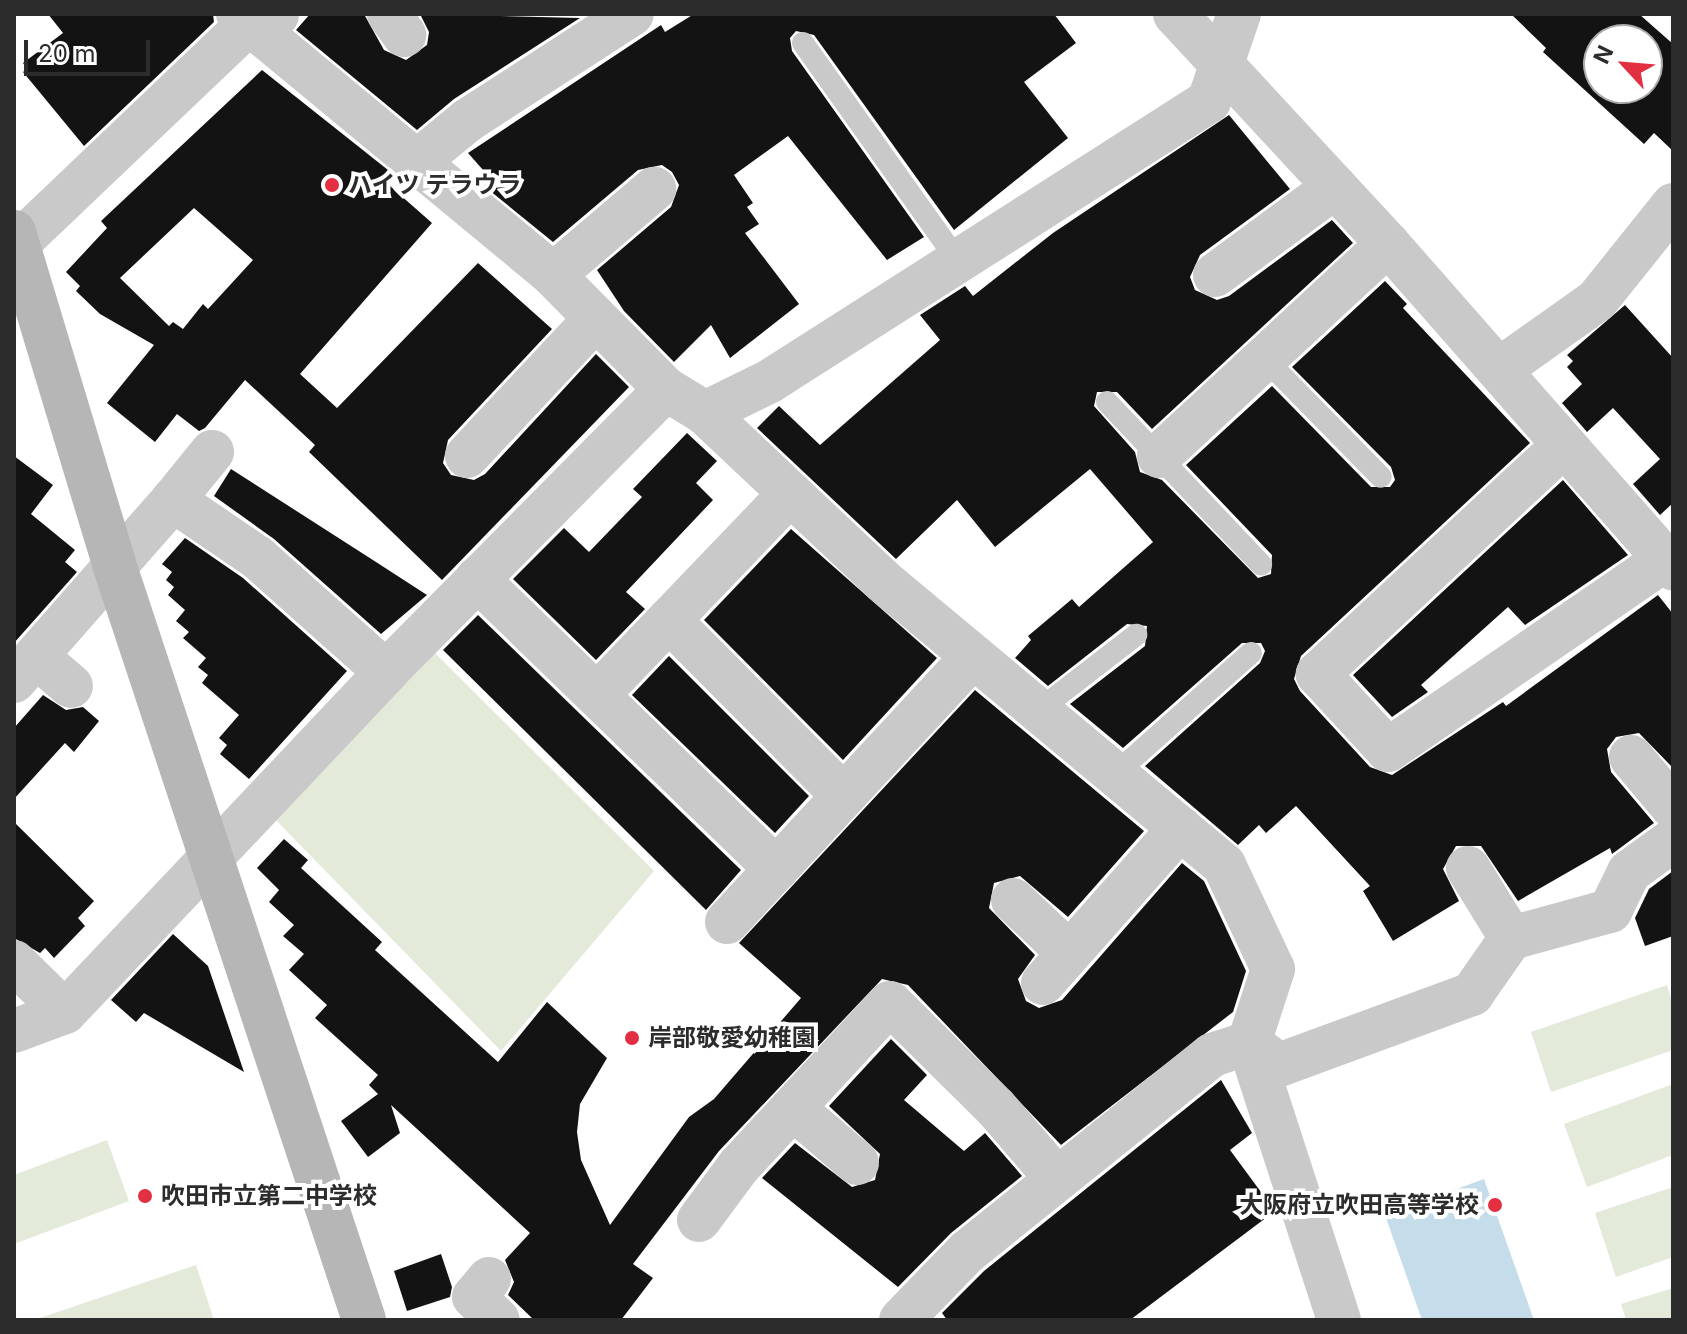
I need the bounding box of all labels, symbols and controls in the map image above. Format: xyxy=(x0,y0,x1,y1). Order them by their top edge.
scale bar xyxy=(28,24,154,74)
north arrow xyxy=(1583,24,1663,104)
text: 20 m xyxy=(38,39,96,68)
text: N xyxy=(1588,41,1619,68)
place label: ハイツ テラウラ xyxy=(348,171,522,199)
marker: ハイツ テラウラ xyxy=(323,176,341,194)
place label: 岸部敬愛幼稚園 xyxy=(648,1024,816,1052)
marker: 岸部敬愛幼稚園 xyxy=(623,1029,641,1047)
place label: 吹田市立第二中学校 xyxy=(161,1182,377,1210)
marker: 吹田市立第二中学校 xyxy=(136,1187,154,1205)
place label: 大阪府立吹田高等学校 xyxy=(1239,1191,1479,1219)
marker: 大阪府立吹田高等学校 xyxy=(1486,1196,1504,1214)

